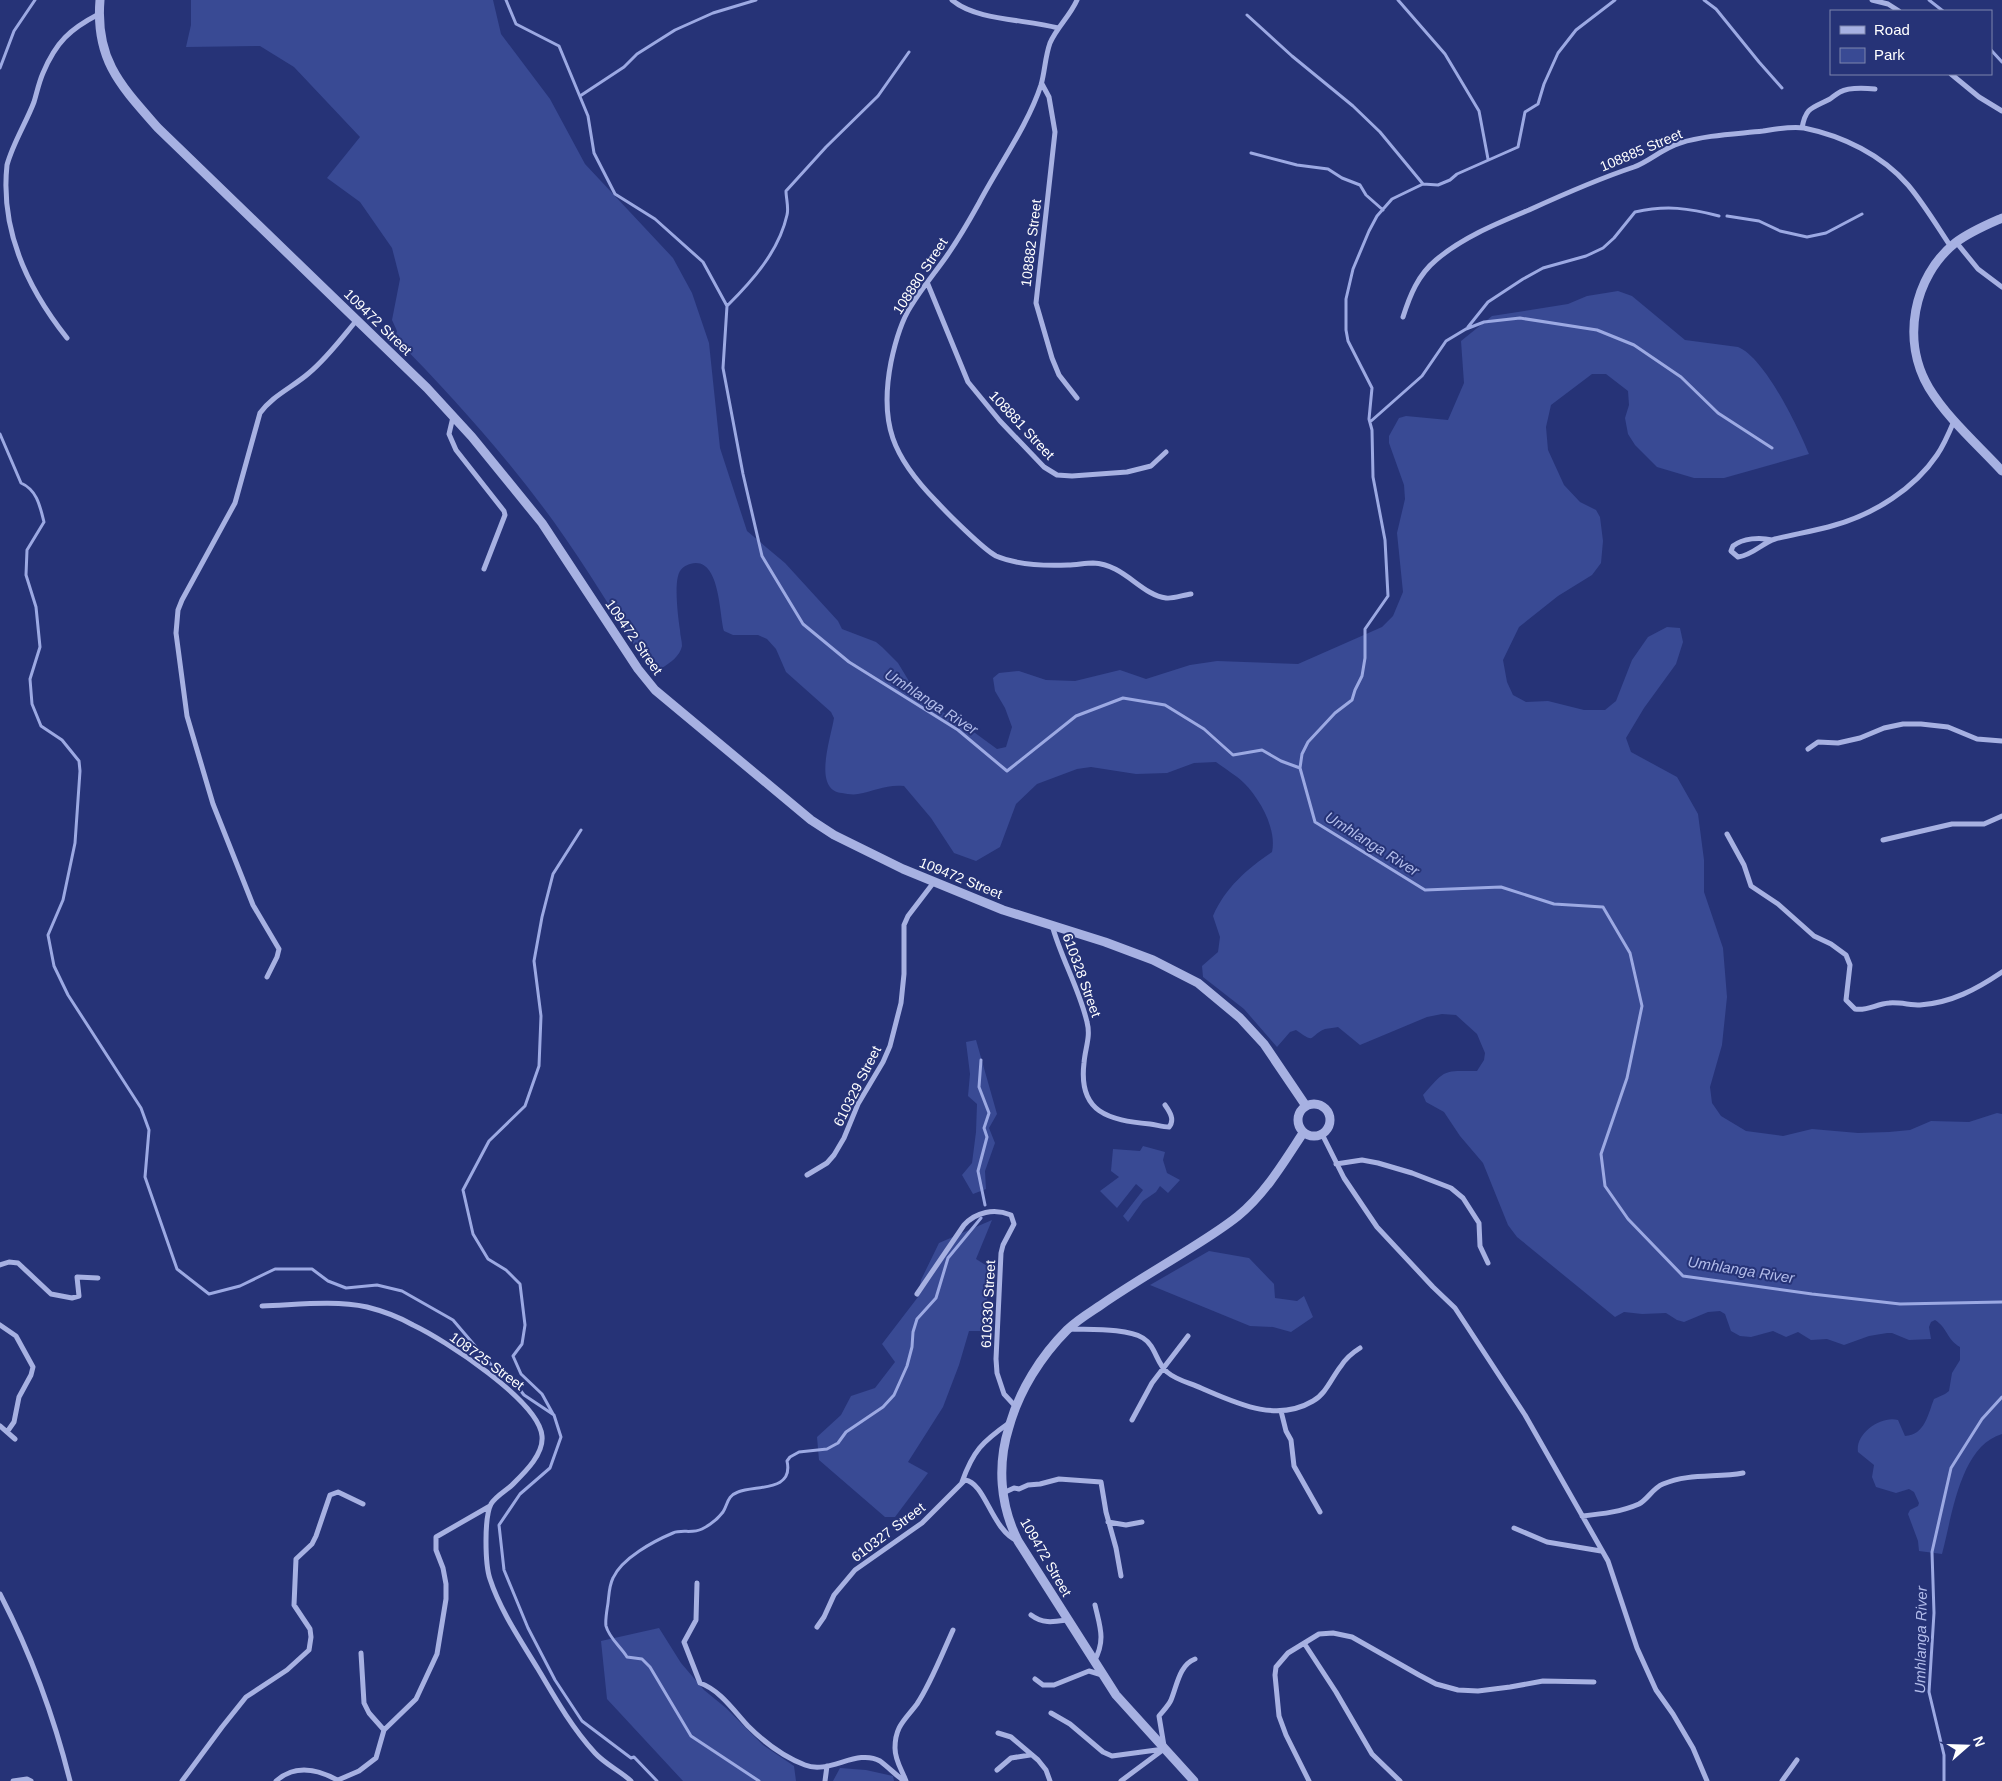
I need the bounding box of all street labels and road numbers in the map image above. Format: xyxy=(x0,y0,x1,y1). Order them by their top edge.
street label: 108885 Street xyxy=(1597,125,1685,175)
street label: 108882 Street xyxy=(1018,198,1044,288)
street label: 108880 Street xyxy=(889,235,951,317)
street label: 109472 Street xyxy=(341,286,415,358)
street label: 108881 Street xyxy=(986,387,1058,463)
street label: 109472 Street xyxy=(602,596,666,678)
street label: 109472 Street xyxy=(917,854,1005,902)
street label: 610328 Street xyxy=(1059,931,1105,1019)
street label: 610329 Street xyxy=(830,1043,884,1129)
street label: 610330 Street xyxy=(978,1260,998,1348)
street label: 108725 Street xyxy=(447,1329,527,1393)
street label: 610327 Street xyxy=(848,1499,928,1565)
street label: 109472 Street xyxy=(1017,1515,1075,1599)

